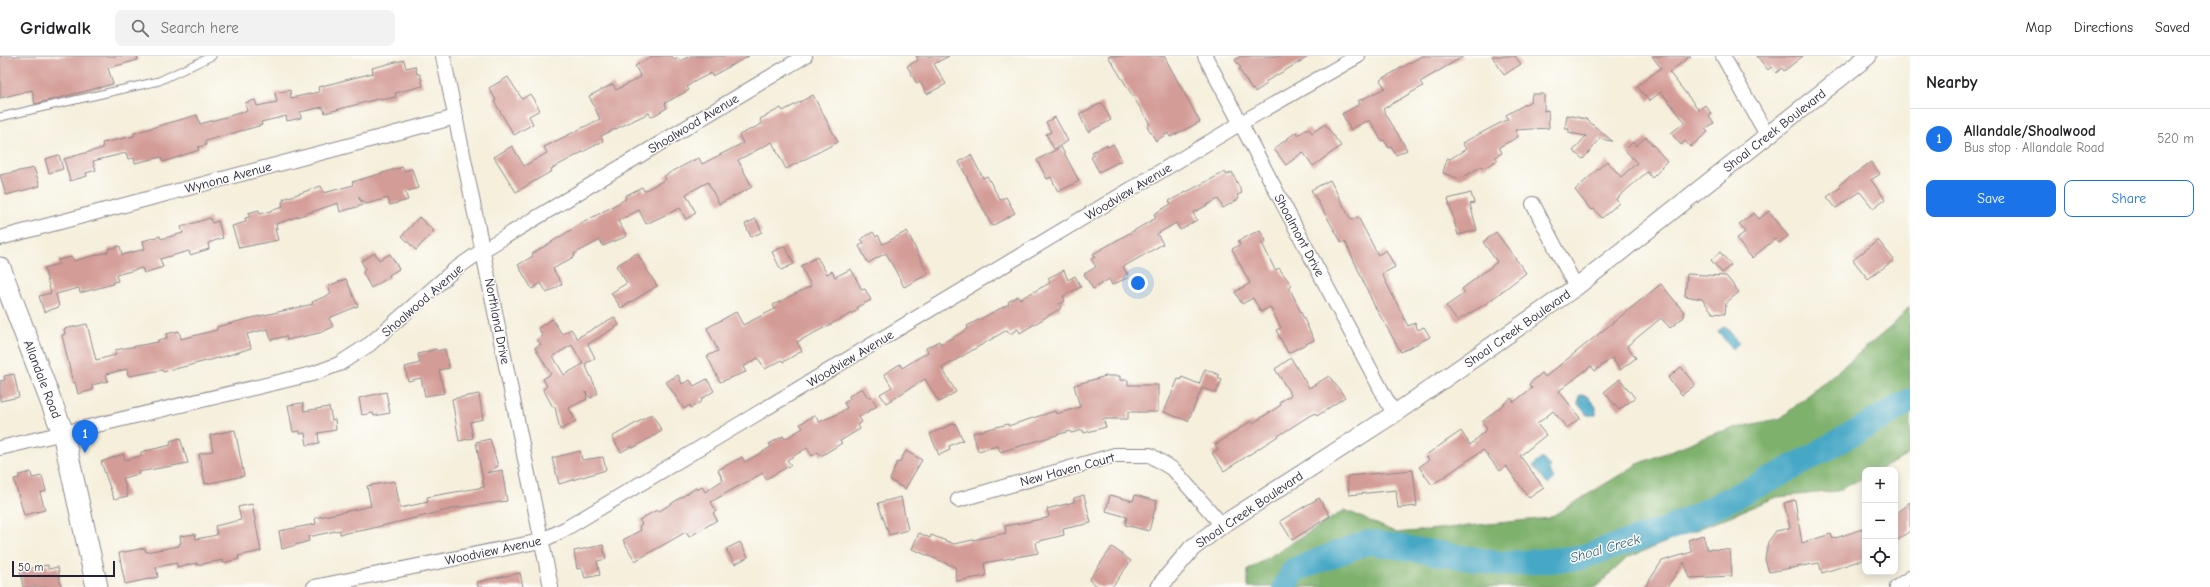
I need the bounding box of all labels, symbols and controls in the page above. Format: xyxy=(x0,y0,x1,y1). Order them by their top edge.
search box xyxy=(115,10,395,46)
text: Gridwalk xyxy=(20,17,91,39)
icon: search xyxy=(129,17,151,39)
text: Search here xyxy=(161,19,239,37)
text: Map xyxy=(2025,19,2052,36)
text: Directions xyxy=(2074,19,2133,36)
text: Saved xyxy=(2155,19,2190,36)
text: Nearby xyxy=(1926,73,1977,92)
street label: Shoal Creek Boulevard xyxy=(1720,86,1829,175)
street label: Shoalwood Avenue xyxy=(645,90,742,156)
text: Allandale/Shoalwood xyxy=(1964,122,2096,140)
text: 1 xyxy=(1936,131,1942,146)
text: 520 m xyxy=(2157,131,2194,146)
text: Bus stop · Allandale Road xyxy=(1964,140,2104,155)
street label: Wynona Avenue xyxy=(183,159,274,196)
street label: Woodview Avenue xyxy=(1082,160,1175,223)
button: Save xyxy=(1926,180,2056,217)
button: Share xyxy=(2064,180,2194,217)
street label: Shoalmont Drive xyxy=(1271,191,1328,280)
street label: Shoalwood Avenue xyxy=(379,261,466,340)
your location xyxy=(1128,273,1148,293)
street label: Northland Drive xyxy=(482,277,513,366)
street label: Shoal Creek Boulevard xyxy=(1461,286,1573,371)
street label: Woodview Avenue xyxy=(804,327,897,390)
street label: Allandale Road xyxy=(21,338,64,420)
pin: 1 xyxy=(72,420,98,453)
street label: New Haven Court xyxy=(1018,449,1117,489)
map controls xyxy=(1862,467,1898,575)
button: + xyxy=(1862,467,1898,503)
street label: Shoal Creek Boulevard xyxy=(1193,468,1306,551)
button: − xyxy=(1862,503,1898,539)
water label: Shoal Creek xyxy=(1568,530,1642,567)
street label: Woodview Avenue xyxy=(444,533,543,568)
button: locate xyxy=(1862,539,1898,575)
scale bar xyxy=(12,559,115,578)
text: 50 m xyxy=(18,561,43,574)

